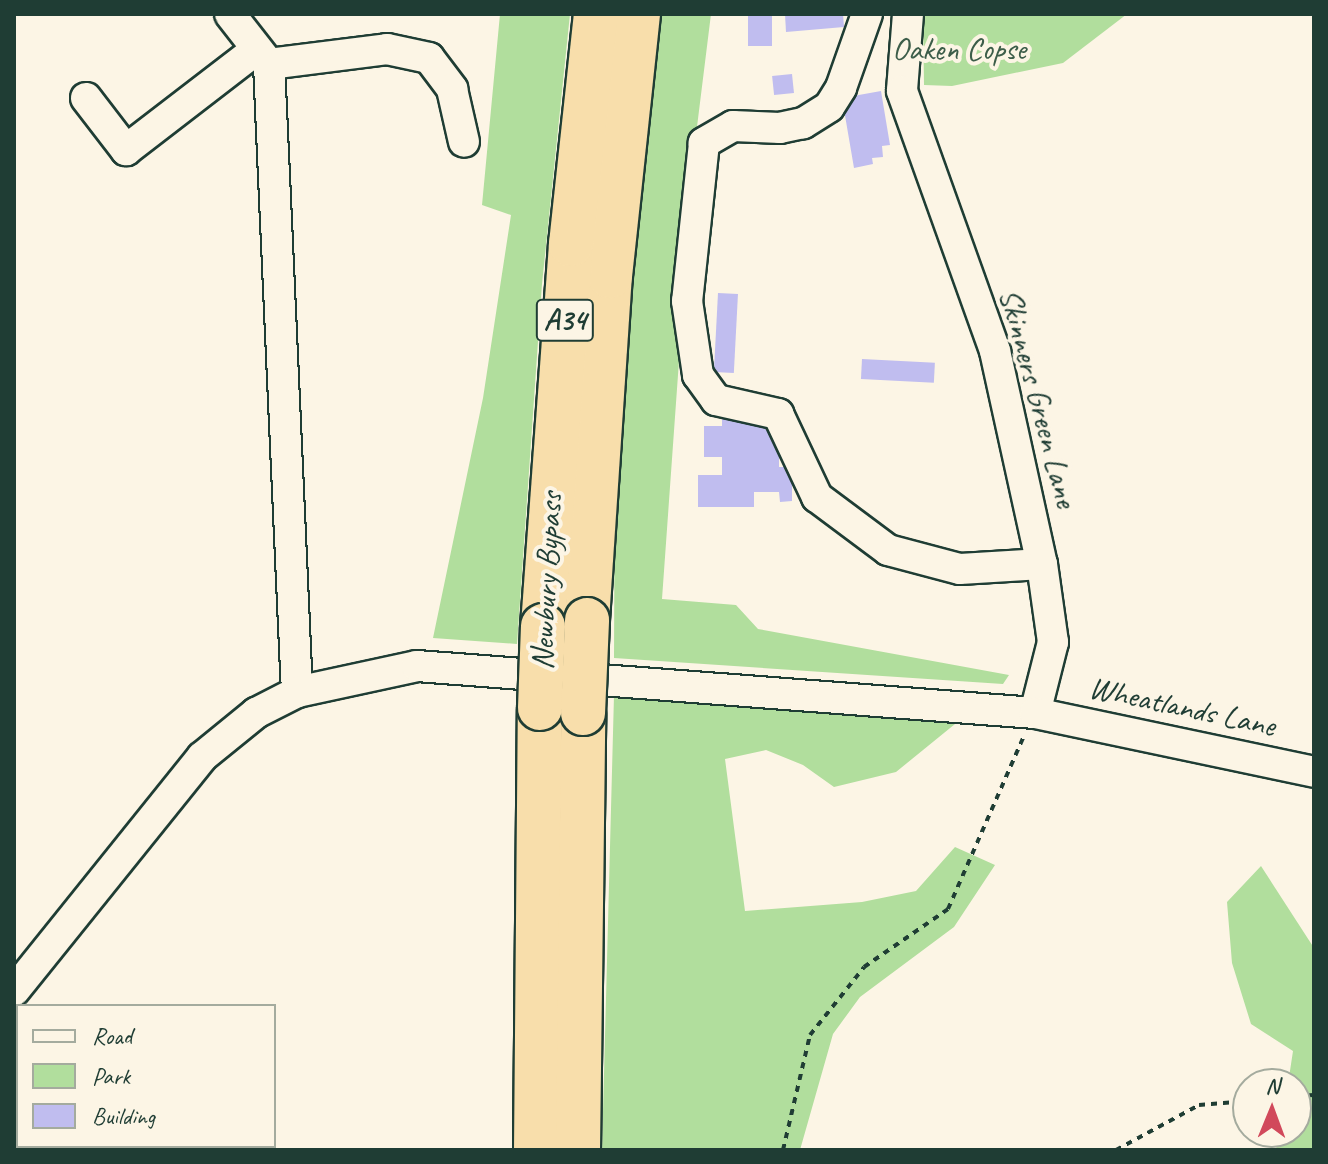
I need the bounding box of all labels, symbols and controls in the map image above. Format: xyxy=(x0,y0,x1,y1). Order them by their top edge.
park label: Oaken Copse xyxy=(892,30,1026,68)
street label: Skinners Green Lane xyxy=(990,284,1086,512)
road number: A34 xyxy=(535,294,595,346)
street label: Newbury Bypass xyxy=(523,491,571,671)
street label: Wheatlands Lane xyxy=(1085,669,1279,745)
legend xyxy=(16,1004,276,1148)
text: Road xyxy=(92,1021,132,1051)
text: Park xyxy=(92,1061,130,1091)
north arrow xyxy=(1232,1068,1312,1148)
text: N xyxy=(1265,1072,1279,1100)
text: Building xyxy=(92,1101,155,1131)

